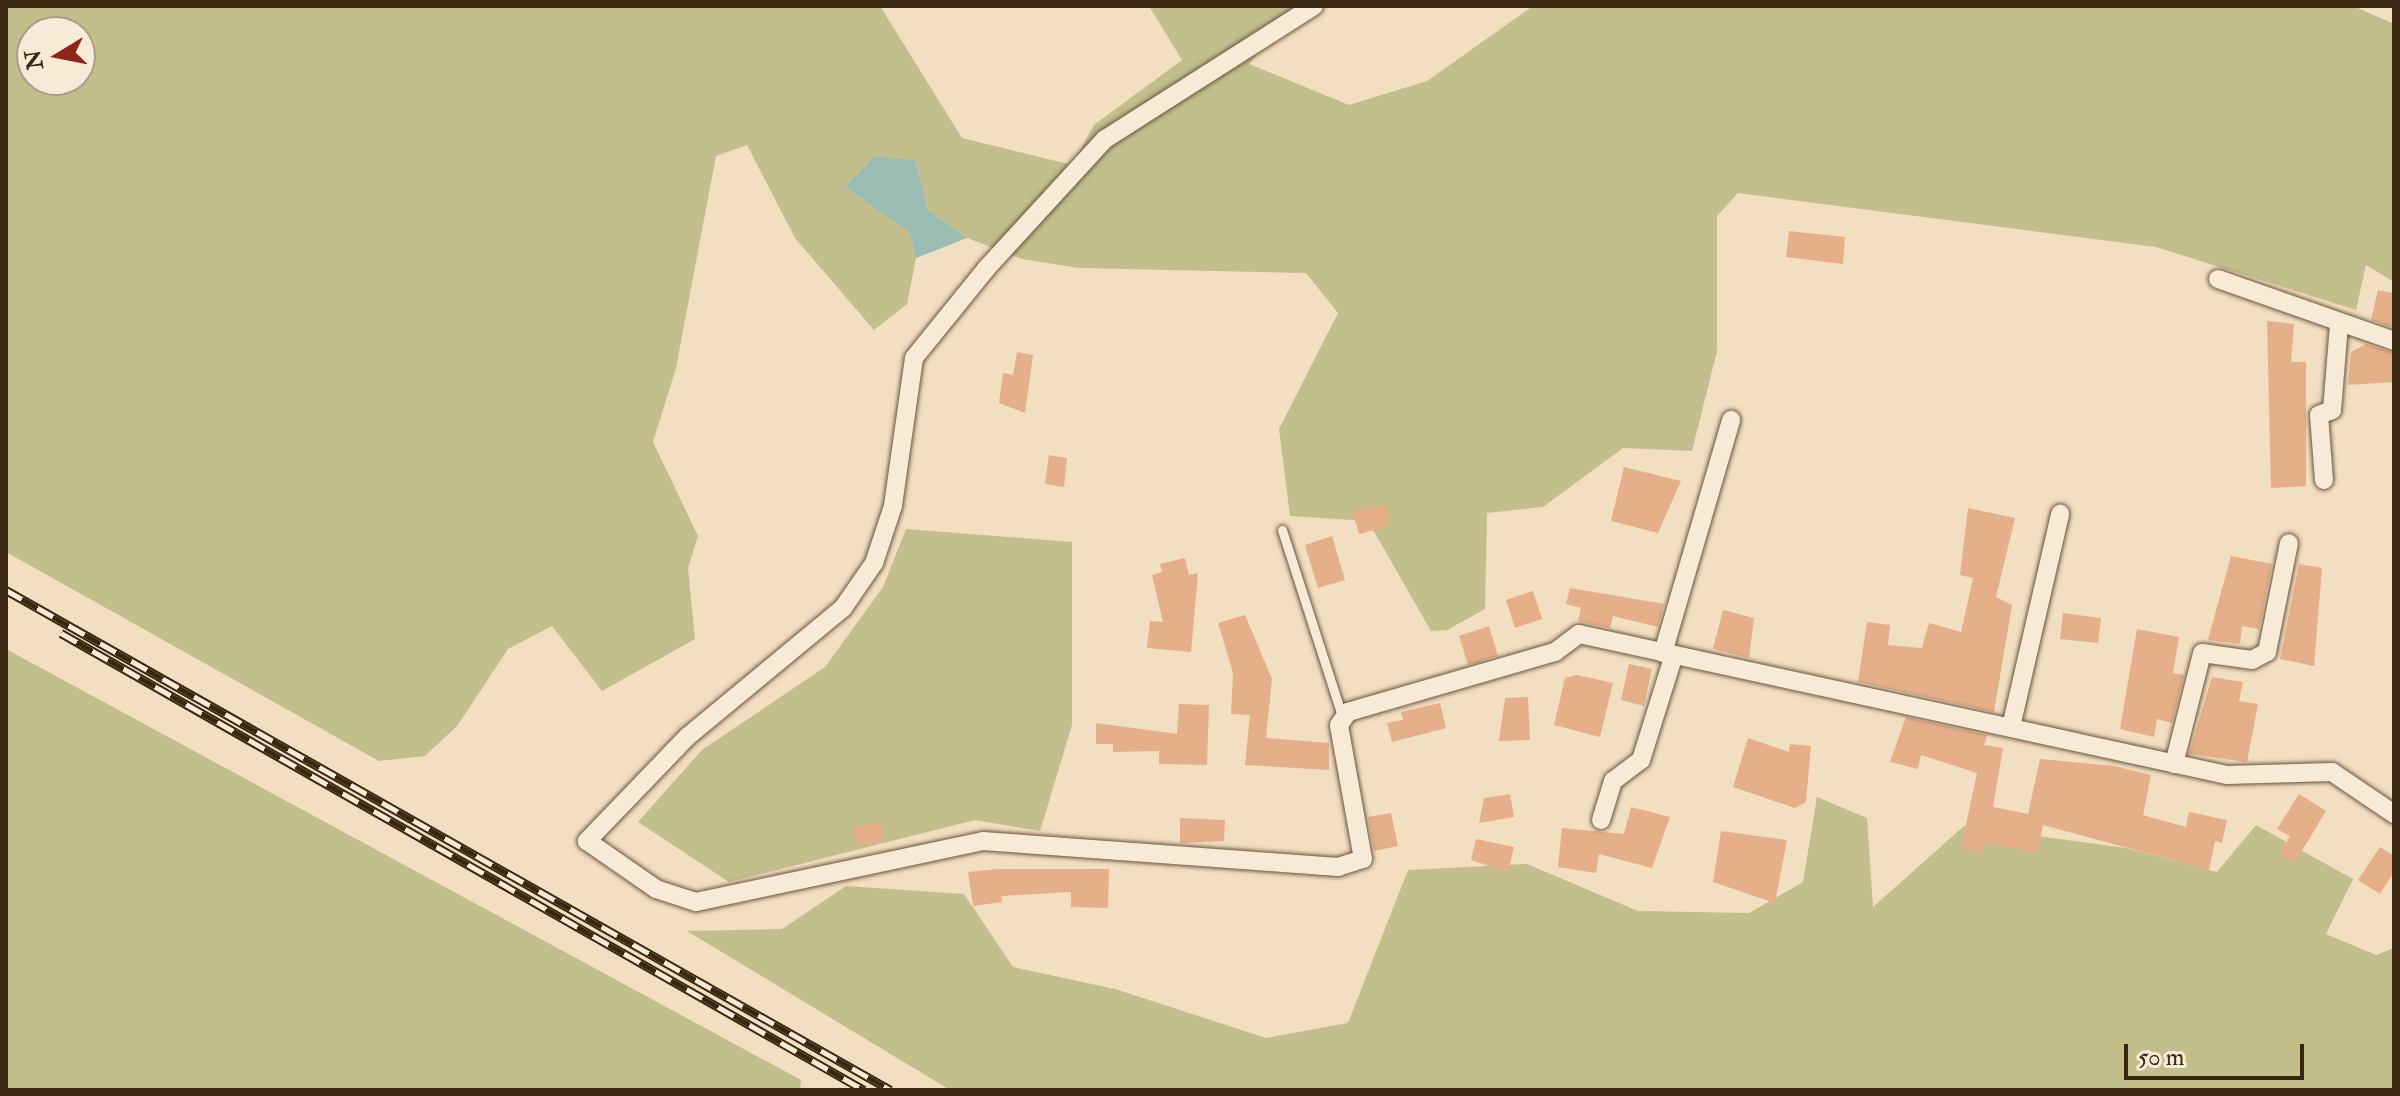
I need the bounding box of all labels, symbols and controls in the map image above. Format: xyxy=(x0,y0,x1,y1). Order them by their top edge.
north arrow xyxy=(16,16,96,96)
text: N xyxy=(19,48,50,72)
scale bar xyxy=(2128,1028,2308,1078)
text: 50 m xyxy=(2138,1042,2184,1073)

